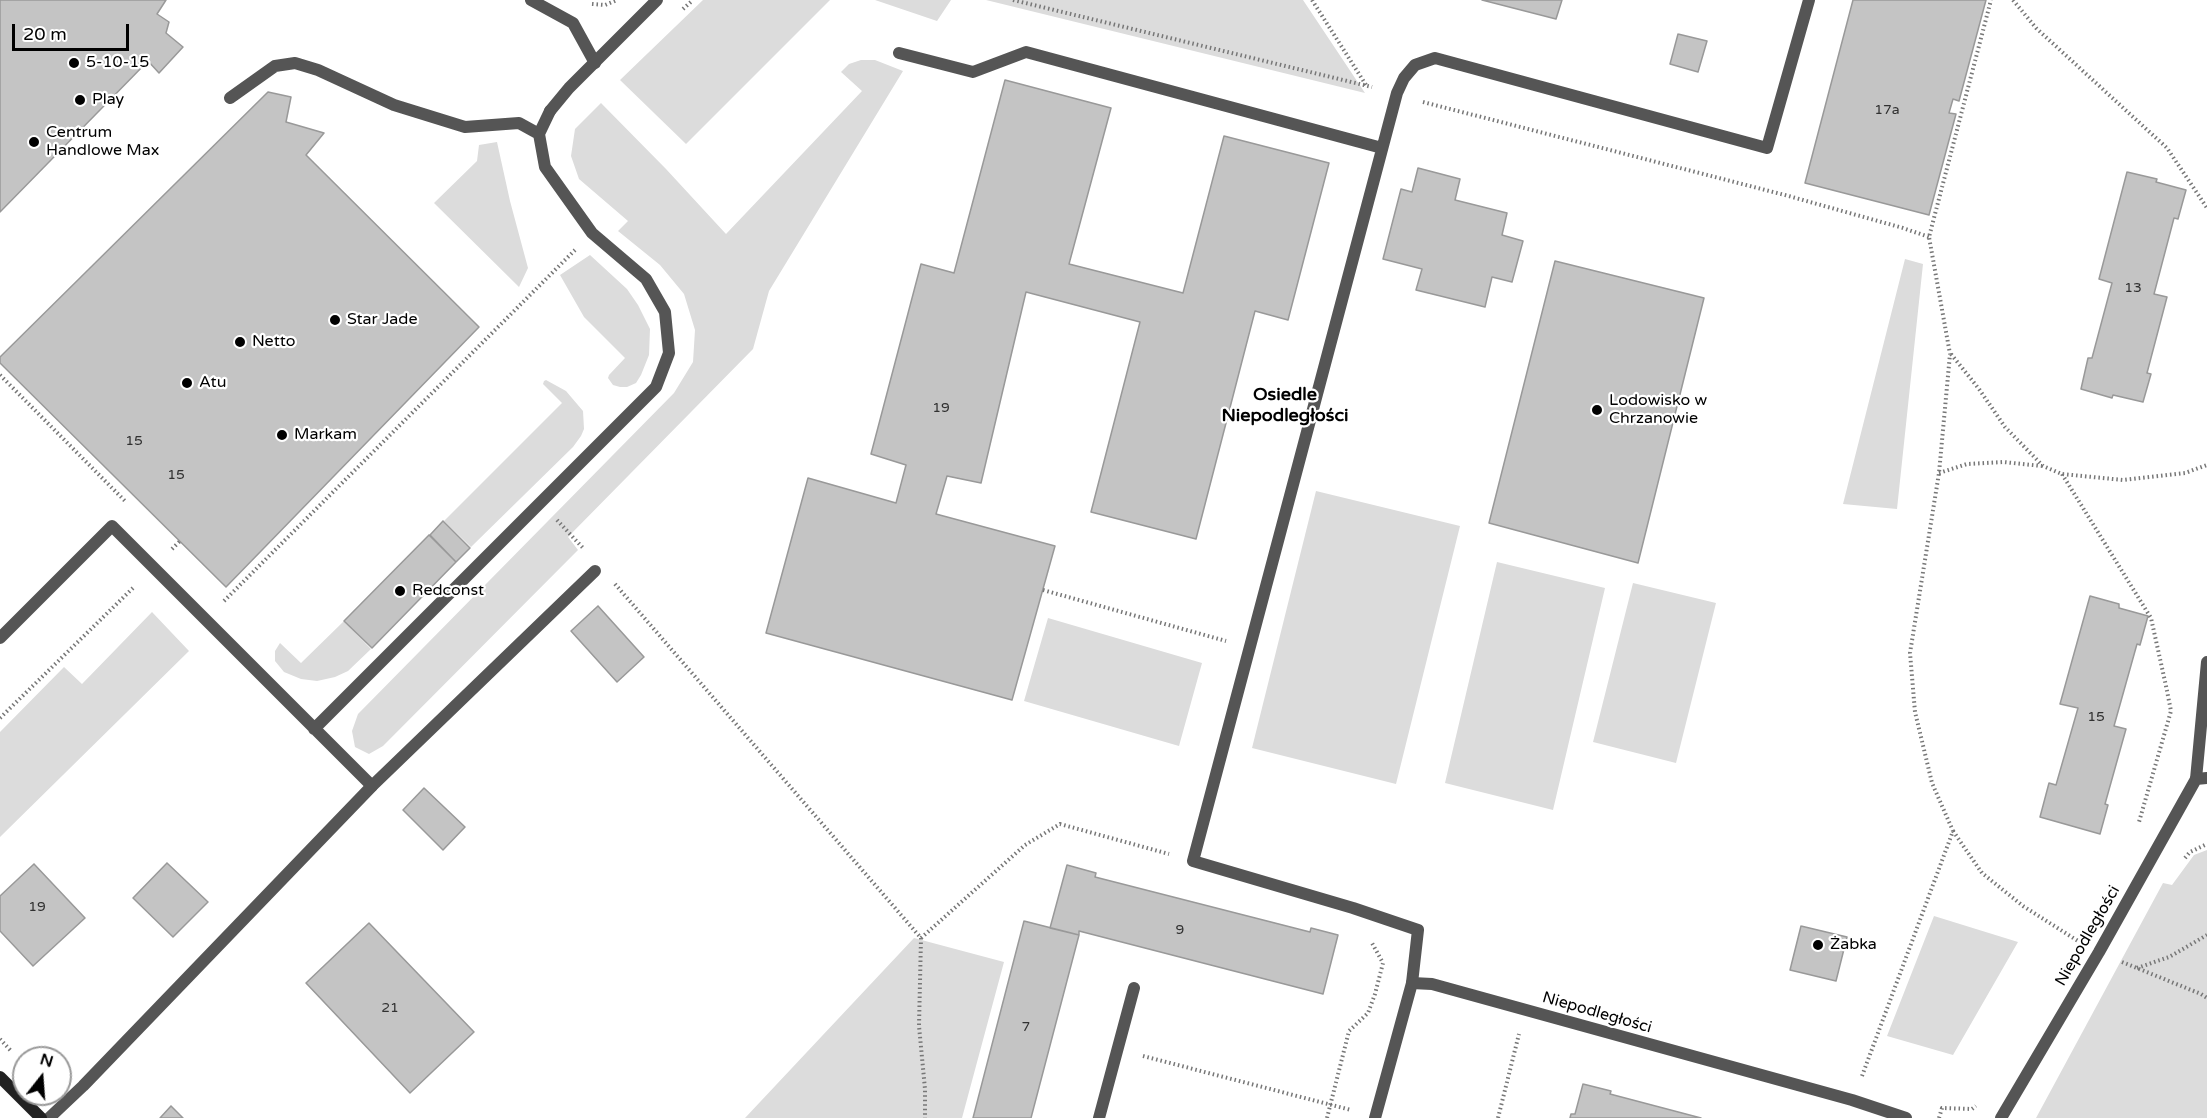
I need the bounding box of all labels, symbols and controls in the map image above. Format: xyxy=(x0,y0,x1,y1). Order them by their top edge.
scale bar xyxy=(15,12,132,50)
text: 20 m xyxy=(23,23,67,45)
place label: 5-10-15 xyxy=(86,53,149,73)
marker: 5-10-15 xyxy=(67,56,81,70)
place label: Play xyxy=(92,90,124,110)
marker: Play xyxy=(73,93,87,107)
house number: 17a xyxy=(1874,102,1900,118)
place label: Centrum Handlowe Max xyxy=(46,123,159,161)
marker: Centrum Handlowe Max xyxy=(27,135,41,149)
house number: 13 xyxy=(2124,280,2142,296)
place label: Star Jade xyxy=(347,310,417,330)
marker: Star Jade xyxy=(328,313,342,327)
place label: Netto xyxy=(252,332,296,352)
marker: Netto xyxy=(233,335,247,349)
place label: Atu xyxy=(199,373,226,393)
marker: Atu xyxy=(180,376,194,390)
district label: Osiedle Niepodległości xyxy=(1222,384,1348,426)
place label: Lodowisko w Chrzanowie xyxy=(1609,391,1707,429)
house number: 19 xyxy=(932,400,950,416)
marker: Lodowisko w Chrzanowie xyxy=(1590,403,1604,417)
place label: Markam xyxy=(294,425,357,445)
marker: Markam xyxy=(275,428,289,442)
house number: 15 xyxy=(125,433,143,449)
house number: 15 xyxy=(167,467,185,483)
place label: Redconst xyxy=(412,581,484,601)
marker: Redconst xyxy=(393,584,407,598)
house number: 15 xyxy=(2087,709,2105,725)
street label: Niepodległości xyxy=(2051,882,2125,990)
house number: 19 xyxy=(28,899,46,915)
house number: 9 xyxy=(1176,922,1184,938)
place label: Żabka xyxy=(1830,935,1877,955)
marker: Żabka xyxy=(1811,938,1825,952)
street label: Niepodległości xyxy=(1540,988,1654,1038)
house number: 21 xyxy=(381,1000,399,1016)
house number: 7 xyxy=(1022,1019,1030,1035)
north arrow xyxy=(12,1046,72,1106)
text: N xyxy=(38,1049,56,1072)

